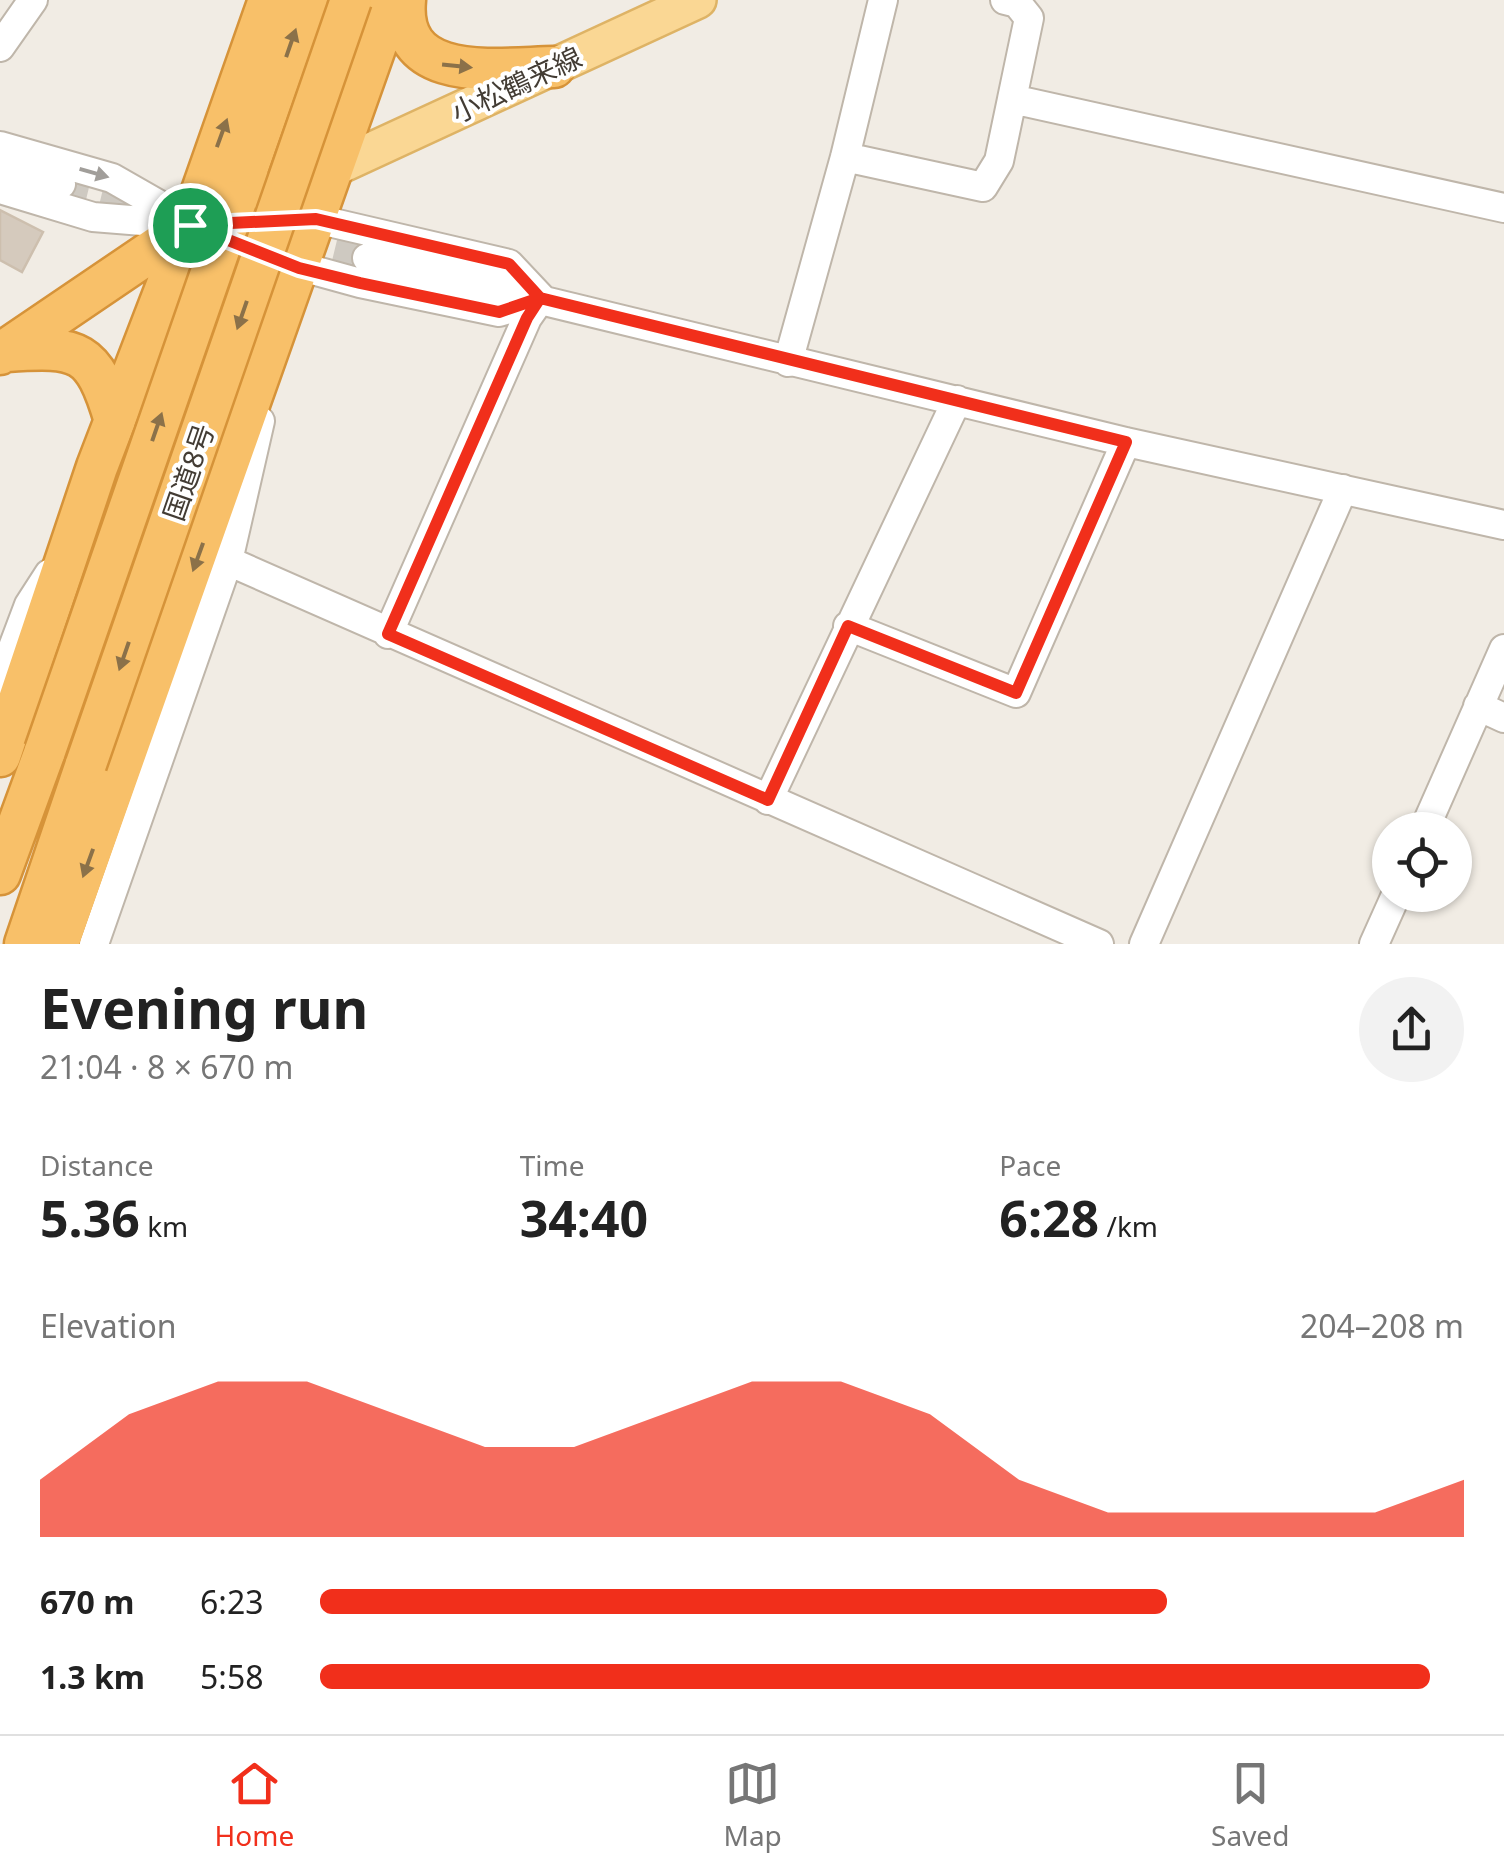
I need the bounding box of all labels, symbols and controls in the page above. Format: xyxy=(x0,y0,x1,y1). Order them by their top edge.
one-way arrow xyxy=(285,28,300,58)
street label: 小松鶴来線 xyxy=(445,37,587,131)
one-way arrow xyxy=(442,58,474,74)
one-way arrow xyxy=(215,118,230,148)
one-way arrow xyxy=(79,166,110,181)
pin xyxy=(148,183,233,268)
icon: arrive xyxy=(163,198,218,253)
one-way arrow xyxy=(233,301,248,331)
one-way arrow xyxy=(150,412,165,442)
street label: 国道8号 xyxy=(154,419,222,525)
one-way arrow xyxy=(190,543,205,573)
one-way arrow xyxy=(116,641,131,671)
map controls xyxy=(1372,812,1472,912)
button: locate xyxy=(1372,812,1472,912)
one-way arrow xyxy=(79,849,94,879)
text: Evening run xyxy=(40,970,368,1045)
button: share xyxy=(1359,977,1464,1082)
text: 21:04 · 8 × 670 m xyxy=(40,1045,293,1088)
text: Distance xyxy=(40,1146,153,1184)
text: Time xyxy=(520,1146,584,1184)
text: Pace xyxy=(999,1146,1061,1184)
text: 5.36 xyxy=(40,1184,140,1252)
text: 34:40 xyxy=(520,1184,648,1252)
text: 6:28 xyxy=(999,1184,1099,1252)
text: km xyxy=(140,1207,188,1245)
text: /km xyxy=(1099,1207,1158,1245)
text: Elevation xyxy=(40,1304,177,1347)
text: 204–208 m xyxy=(1300,1304,1464,1347)
text: 670 m xyxy=(40,1580,134,1623)
text: 6:23 xyxy=(200,1580,264,1623)
text: 1.3 km xyxy=(40,1655,145,1698)
text: 5:58 xyxy=(200,1655,264,1698)
tab: Home xyxy=(215,1756,294,1854)
tab: Map xyxy=(724,1756,782,1854)
tab: Saved xyxy=(1211,1756,1289,1854)

